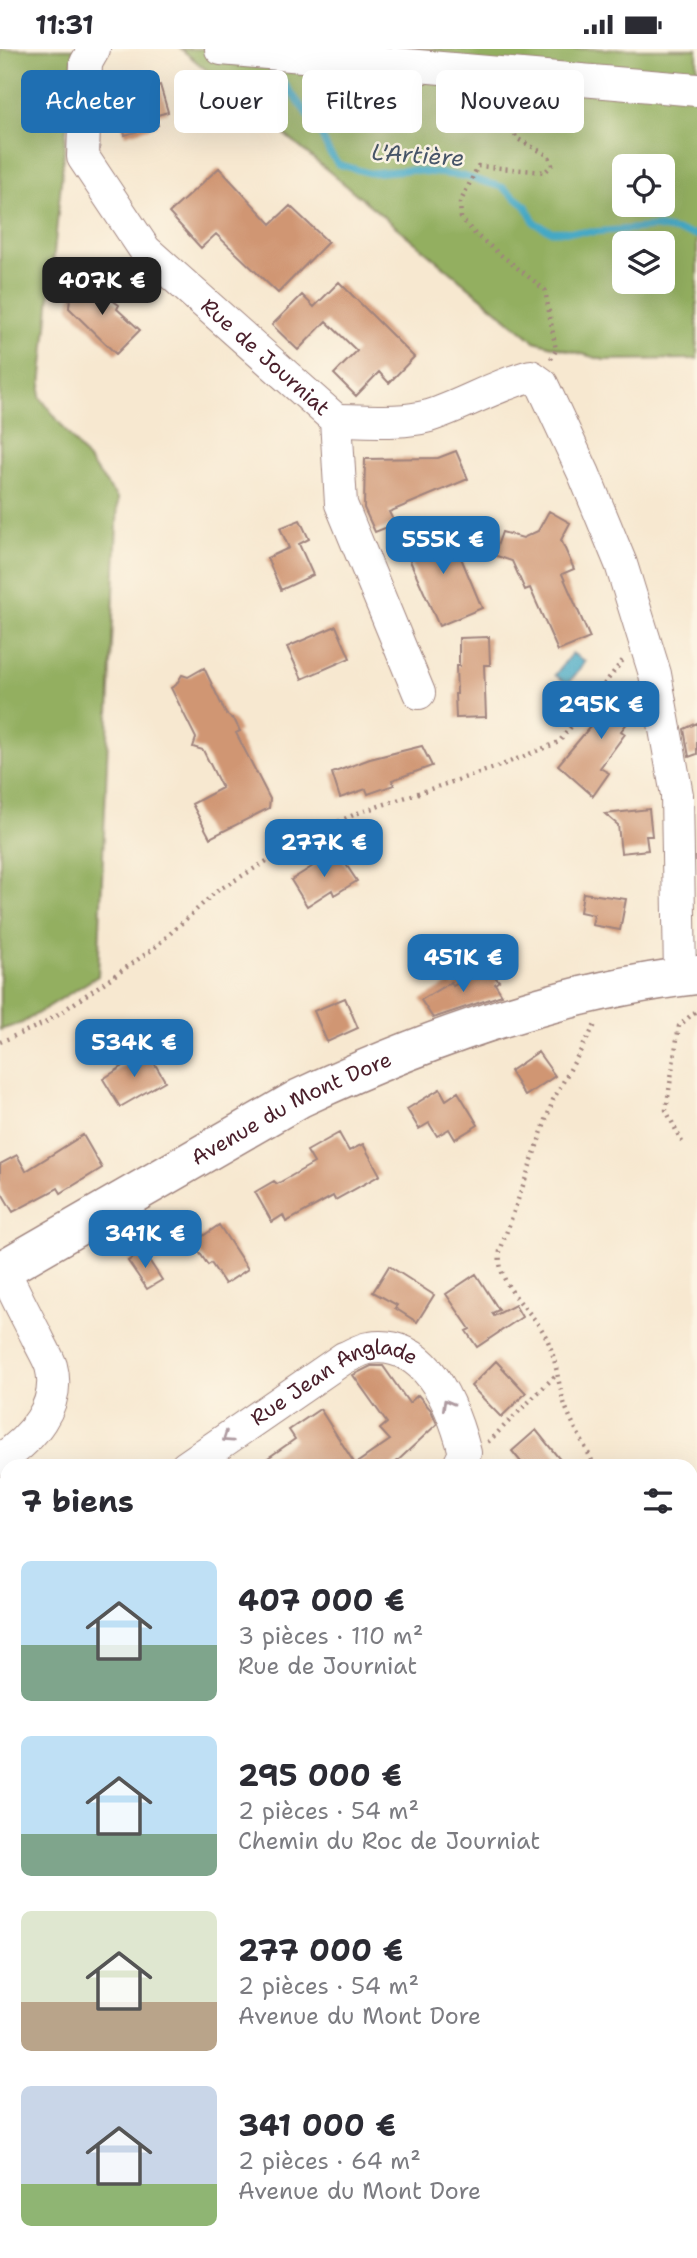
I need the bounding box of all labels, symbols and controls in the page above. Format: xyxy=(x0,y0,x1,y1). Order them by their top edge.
text: 11:31 xyxy=(35,7,94,42)
chip: Acheter xyxy=(21,70,160,133)
chip: Louer xyxy=(174,70,288,133)
chip: Filtres xyxy=(302,70,422,133)
chip: Nouveau xyxy=(436,70,584,133)
water label: L'Artière xyxy=(371,137,465,173)
map controls xyxy=(612,154,675,294)
button: locate xyxy=(612,154,675,217)
button: layers xyxy=(612,231,675,294)
pin: 407K € xyxy=(45,257,159,317)
text: 407K € xyxy=(58,265,146,295)
street label: Rue de Journiat xyxy=(195,292,336,422)
pin: 555K € xyxy=(386,517,500,576)
text: 555K € xyxy=(402,524,484,554)
pin: 295K € xyxy=(544,681,658,741)
text: 295K € xyxy=(558,689,644,719)
pin: 277K € xyxy=(267,819,381,879)
text: 277K € xyxy=(281,827,367,857)
pin: 451K € xyxy=(406,935,520,994)
text: 451K € xyxy=(423,942,503,972)
pin: 534K € xyxy=(77,1019,191,1079)
text: 534K € xyxy=(91,1027,177,1057)
street label: Avenue du Mont Dore xyxy=(186,1045,396,1172)
pin: 341K € xyxy=(88,1211,202,1270)
text: 341K € xyxy=(105,1218,185,1248)
street label: Rue Jean Anglade xyxy=(245,1333,423,1432)
one-way arrow xyxy=(442,1398,455,1411)
one-way arrow xyxy=(222,1430,235,1442)
text: 7 biens xyxy=(21,1481,134,1522)
icon: filters xyxy=(639,1482,677,1520)
text: 407 000 € xyxy=(238,1580,405,1621)
icon: home xyxy=(77,1589,161,1673)
text: 3 pièces · 110 m² xyxy=(238,1621,423,1651)
text: Rue de Journiat xyxy=(238,1651,417,1681)
text: 295 000 € xyxy=(238,1755,402,1796)
icon: home xyxy=(77,1764,161,1848)
text: 2 pièces · 54 m² xyxy=(238,1796,419,1826)
text: Chemin du Roc de Journiat xyxy=(238,1826,540,1856)
text: 277 000 € xyxy=(238,1930,403,1971)
icon: home xyxy=(77,1939,161,2023)
text: 2 pièces · 54 m² xyxy=(238,1971,419,2001)
text: Avenue du Mont Dore xyxy=(238,2001,481,2031)
text: 341 000 € xyxy=(238,2105,396,2146)
icon: home xyxy=(77,2114,161,2198)
text: 2 pièces · 64 m² xyxy=(238,2146,421,2176)
text: Avenue du Mont Dore xyxy=(238,2176,481,2206)

